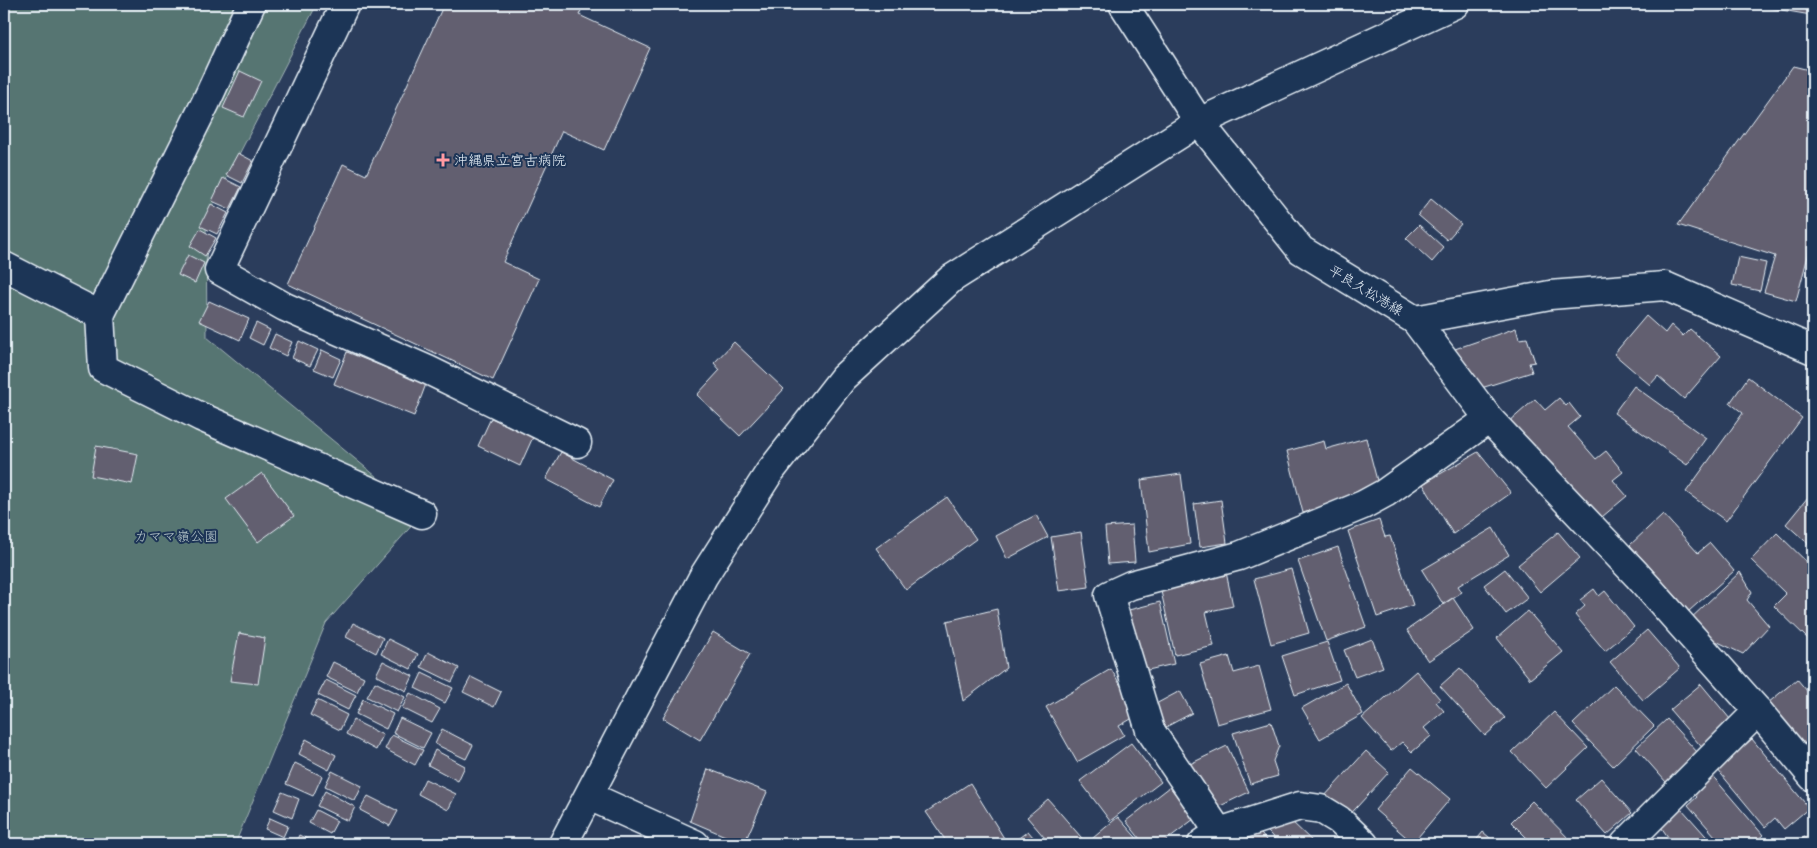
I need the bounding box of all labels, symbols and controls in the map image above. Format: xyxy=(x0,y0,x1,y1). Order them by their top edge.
place label: 沖縄県立宮古病院 xyxy=(454,148,566,173)
marker: 沖縄県立宮古病院 xyxy=(436,153,450,167)
street label: 平良久松港線 xyxy=(1323,258,1408,323)
park label: カママ嶺公園 xyxy=(134,524,218,549)

